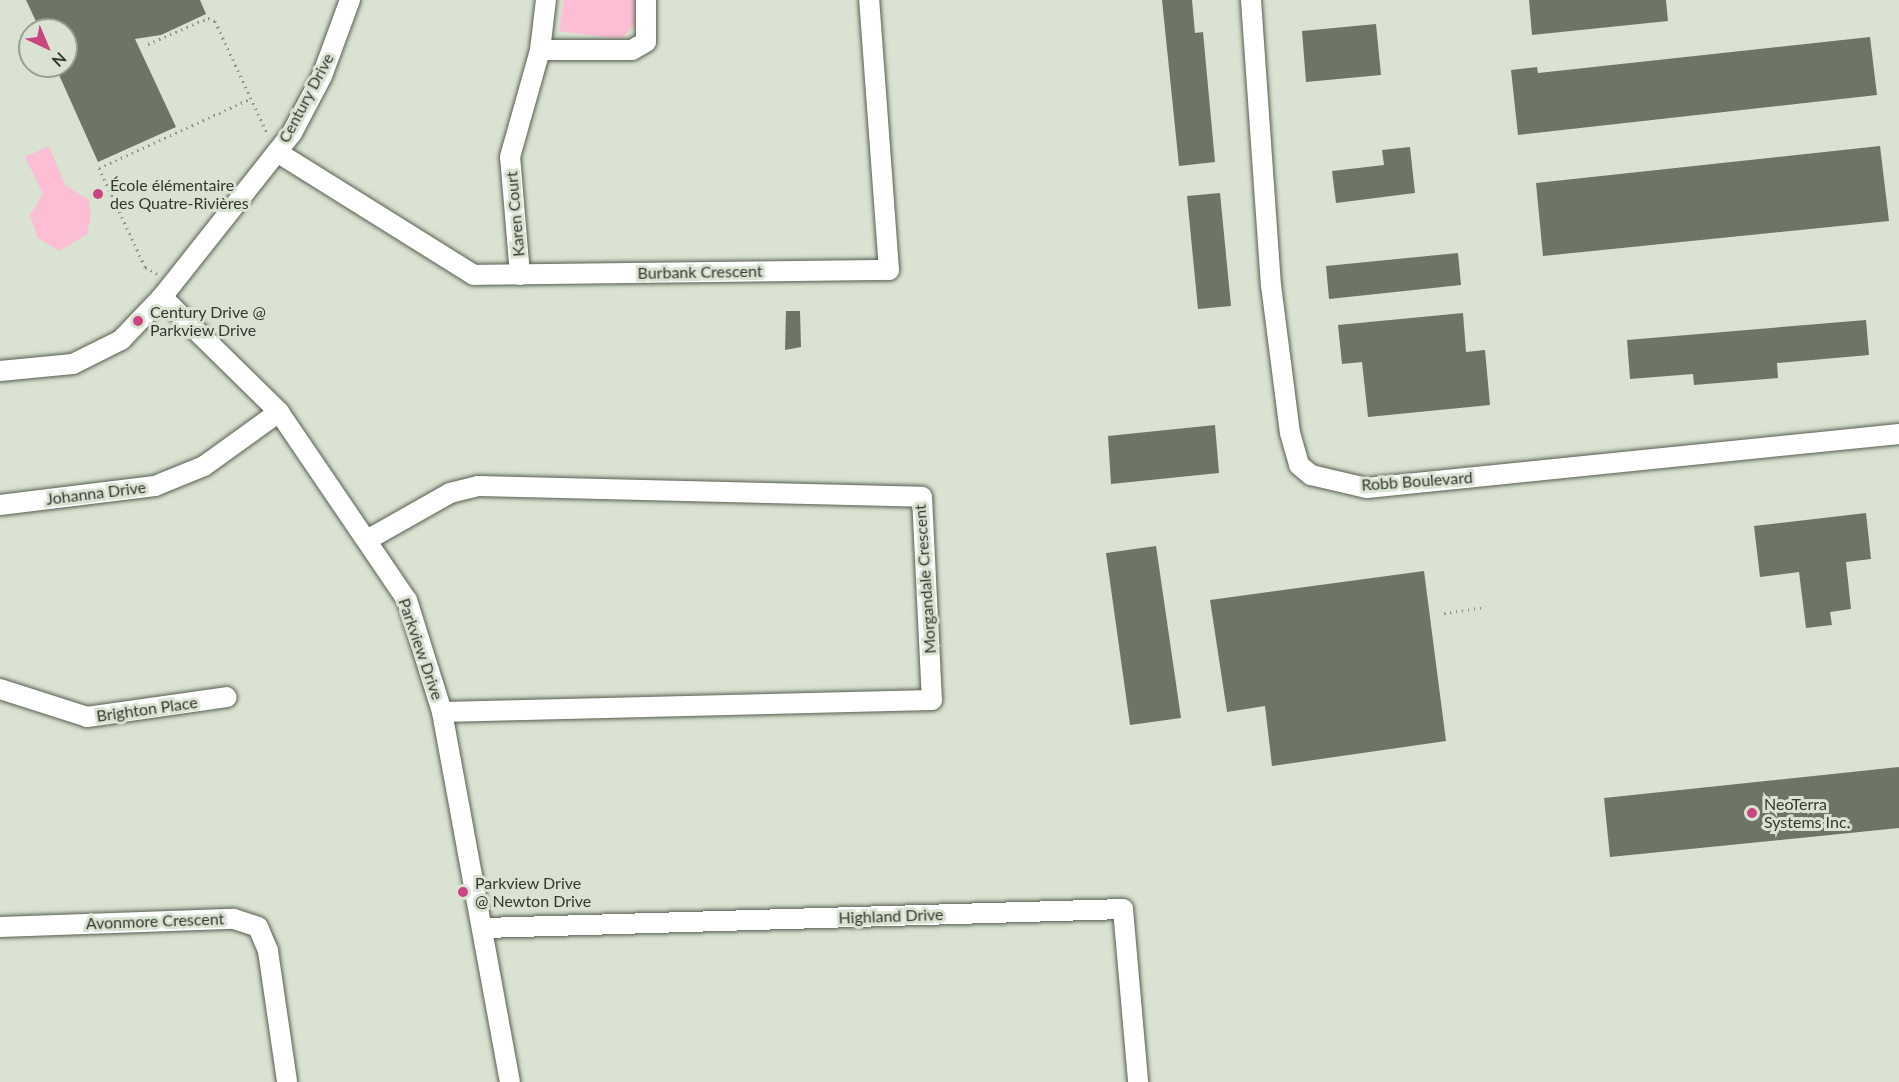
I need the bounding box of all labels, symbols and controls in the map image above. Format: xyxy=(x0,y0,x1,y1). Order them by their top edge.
north arrow xyxy=(18,18,78,78)
text: N xyxy=(48,49,71,71)
street label: Century Drive xyxy=(274,50,338,146)
street label: Karen Court xyxy=(502,171,528,257)
place label: École élémentaire des Quatre-Rivières xyxy=(110,175,249,213)
marker: École élémentaire des Quatre-Rivières xyxy=(91,187,105,201)
street label: Burbank Crescent xyxy=(637,261,763,283)
place label: Century Drive @ Parkview Drive xyxy=(150,302,266,340)
marker: Century Drive @ Parkview Drive xyxy=(131,314,145,328)
street label: Robb Boulevard xyxy=(1361,468,1473,494)
street label: Johanna Drive xyxy=(45,477,147,509)
street label: Morgandale Crescent xyxy=(910,504,940,654)
street label: Parkview Drive xyxy=(395,596,447,702)
street label: Brighton Place xyxy=(95,692,199,726)
place label: NeoTerra Systems Inc. xyxy=(1764,794,1850,832)
marker: NeoTerra Systems Inc. xyxy=(1745,806,1759,820)
place label: Parkview Drive @ Newton Drive xyxy=(475,873,591,911)
marker: Parkview Drive @ Newton Drive xyxy=(456,885,470,899)
street label: Highland Drive xyxy=(838,905,944,927)
street label: Avonmore Crescent xyxy=(85,909,225,933)

